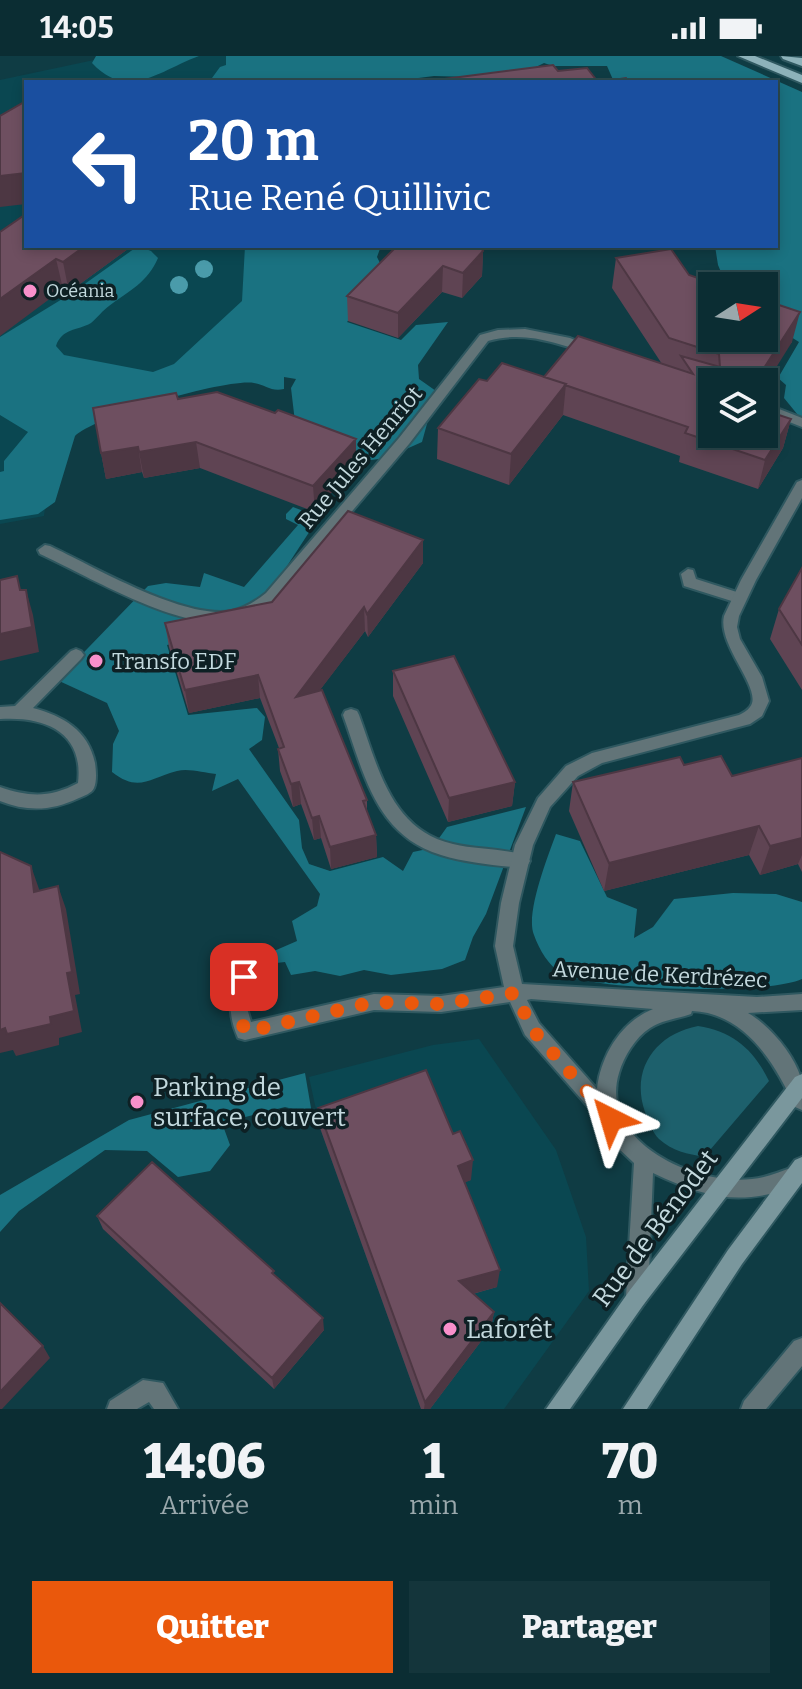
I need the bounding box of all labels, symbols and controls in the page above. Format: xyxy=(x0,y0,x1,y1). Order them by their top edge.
text: 14:05 xyxy=(40,10,114,46)
text: 20 m xyxy=(188,108,319,175)
icon: left xyxy=(56,112,160,216)
text: Rue René Quillivic xyxy=(188,176,491,220)
north arrow xyxy=(698,272,778,352)
map controls xyxy=(698,272,778,448)
place label: Océania xyxy=(46,280,114,302)
marker: Océania xyxy=(21,282,39,300)
button: layers xyxy=(698,368,778,448)
street label: Rue Jules Henriot xyxy=(293,381,428,534)
place label: Transfo EDF xyxy=(112,648,236,675)
marker: Transfo EDF xyxy=(87,652,105,670)
pin xyxy=(210,943,278,1011)
icon: arrive xyxy=(222,955,266,999)
street label: Avenue de Kerdrézec xyxy=(552,955,768,994)
place label: Parking de surface, couvert xyxy=(153,1072,346,1133)
position arrow xyxy=(569,1077,653,1161)
marker: Parking de surface, couvert xyxy=(128,1093,146,1111)
street label: Rue de Bénodet xyxy=(586,1143,725,1313)
place label: Laforêt xyxy=(466,1314,553,1345)
marker: Laforêt xyxy=(441,1320,459,1338)
text: 14:06 xyxy=(144,1433,265,1491)
text: 1 xyxy=(423,1433,444,1491)
text: 70 xyxy=(602,1433,658,1491)
text: Arrivée xyxy=(160,1490,249,1521)
text: min xyxy=(409,1490,458,1521)
text: m xyxy=(618,1490,642,1521)
button: Quitter xyxy=(32,1581,393,1673)
button: Partager xyxy=(409,1581,770,1673)

